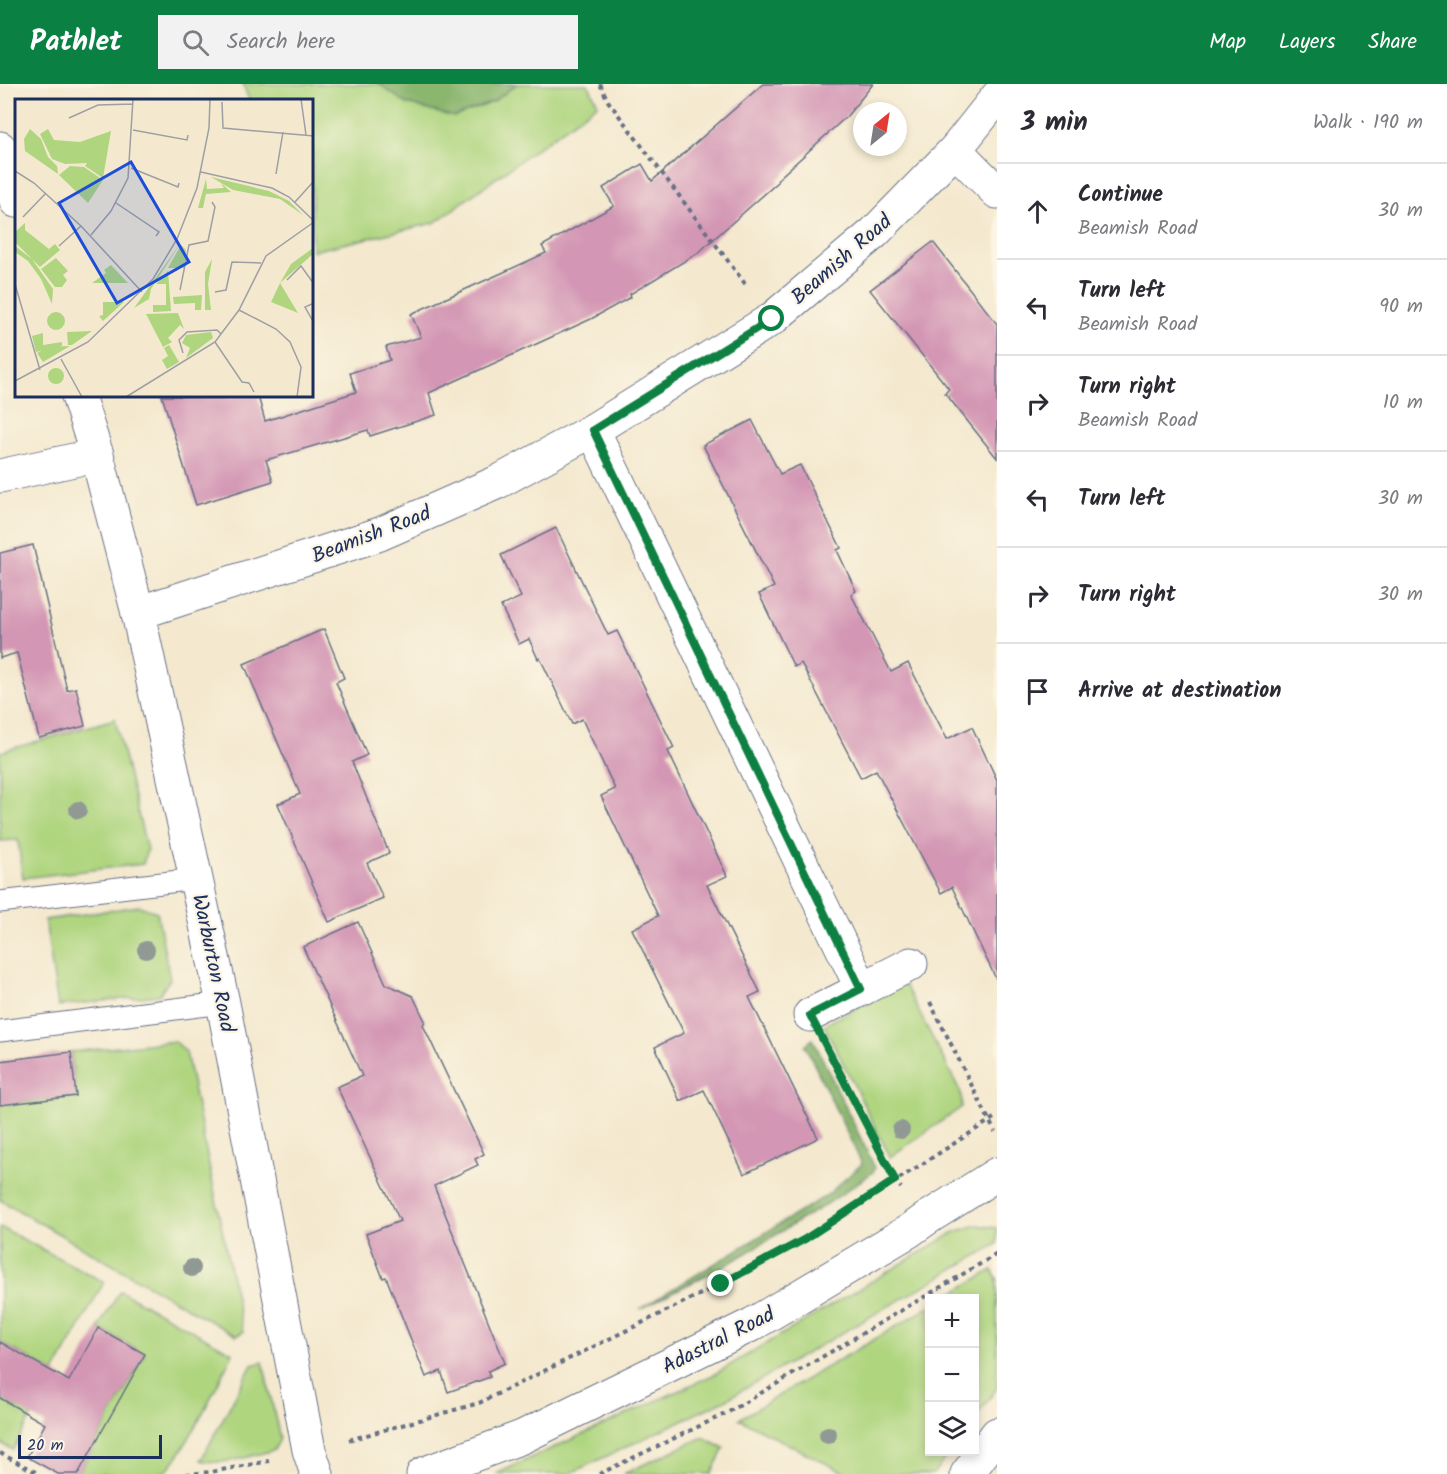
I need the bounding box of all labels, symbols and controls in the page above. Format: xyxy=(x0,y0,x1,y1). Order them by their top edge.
search box xyxy=(158,15,578,69)
text: Pathlet xyxy=(30,20,122,65)
text: Search here xyxy=(227,25,335,60)
icon: search xyxy=(179,26,212,59)
text: Map xyxy=(1209,26,1246,59)
text: Layers xyxy=(1279,26,1335,59)
text: Share xyxy=(1368,26,1417,59)
inset map xyxy=(15,99,314,398)
north arrow xyxy=(853,102,907,156)
text: 3 min xyxy=(1021,102,1088,144)
text: Walk · 190 m xyxy=(1313,107,1423,139)
text: Continue xyxy=(1078,178,1163,213)
icon: ahead xyxy=(1021,195,1054,228)
text: 30 m xyxy=(1378,195,1423,227)
street label: Beamish Road xyxy=(784,206,900,314)
text: Beamish Road xyxy=(1078,213,1197,245)
text: Turn left xyxy=(1078,274,1165,309)
icon: left xyxy=(1021,291,1054,324)
text: 90 m xyxy=(1379,291,1423,323)
route start xyxy=(758,305,784,331)
text: Beamish Road xyxy=(1078,309,1197,341)
text: Turn right xyxy=(1078,370,1176,405)
icon: right xyxy=(1021,387,1054,420)
text: 10 m xyxy=(1383,387,1423,419)
text: Beamish Road xyxy=(1078,405,1197,437)
text: Turn left xyxy=(1078,482,1165,517)
icon: left xyxy=(1021,483,1054,516)
text: 30 m xyxy=(1378,483,1423,515)
street label: Beamish Road xyxy=(307,497,436,573)
text: Turn right xyxy=(1078,578,1176,613)
icon: right xyxy=(1021,579,1054,612)
text: 30 m xyxy=(1378,579,1423,611)
text: Arrive at destination xyxy=(1078,674,1281,709)
icon: arrive xyxy=(1021,675,1054,708)
street label: Warburton Road xyxy=(182,891,243,1036)
route end xyxy=(707,1270,733,1296)
map controls xyxy=(925,1294,979,1456)
button: + xyxy=(925,1294,979,1348)
street label: Adastral Road xyxy=(657,1299,781,1384)
button: − xyxy=(925,1348,979,1402)
button: layers xyxy=(925,1402,979,1456)
scale bar xyxy=(18,1432,162,1460)
text: 20 m xyxy=(27,1433,63,1458)

